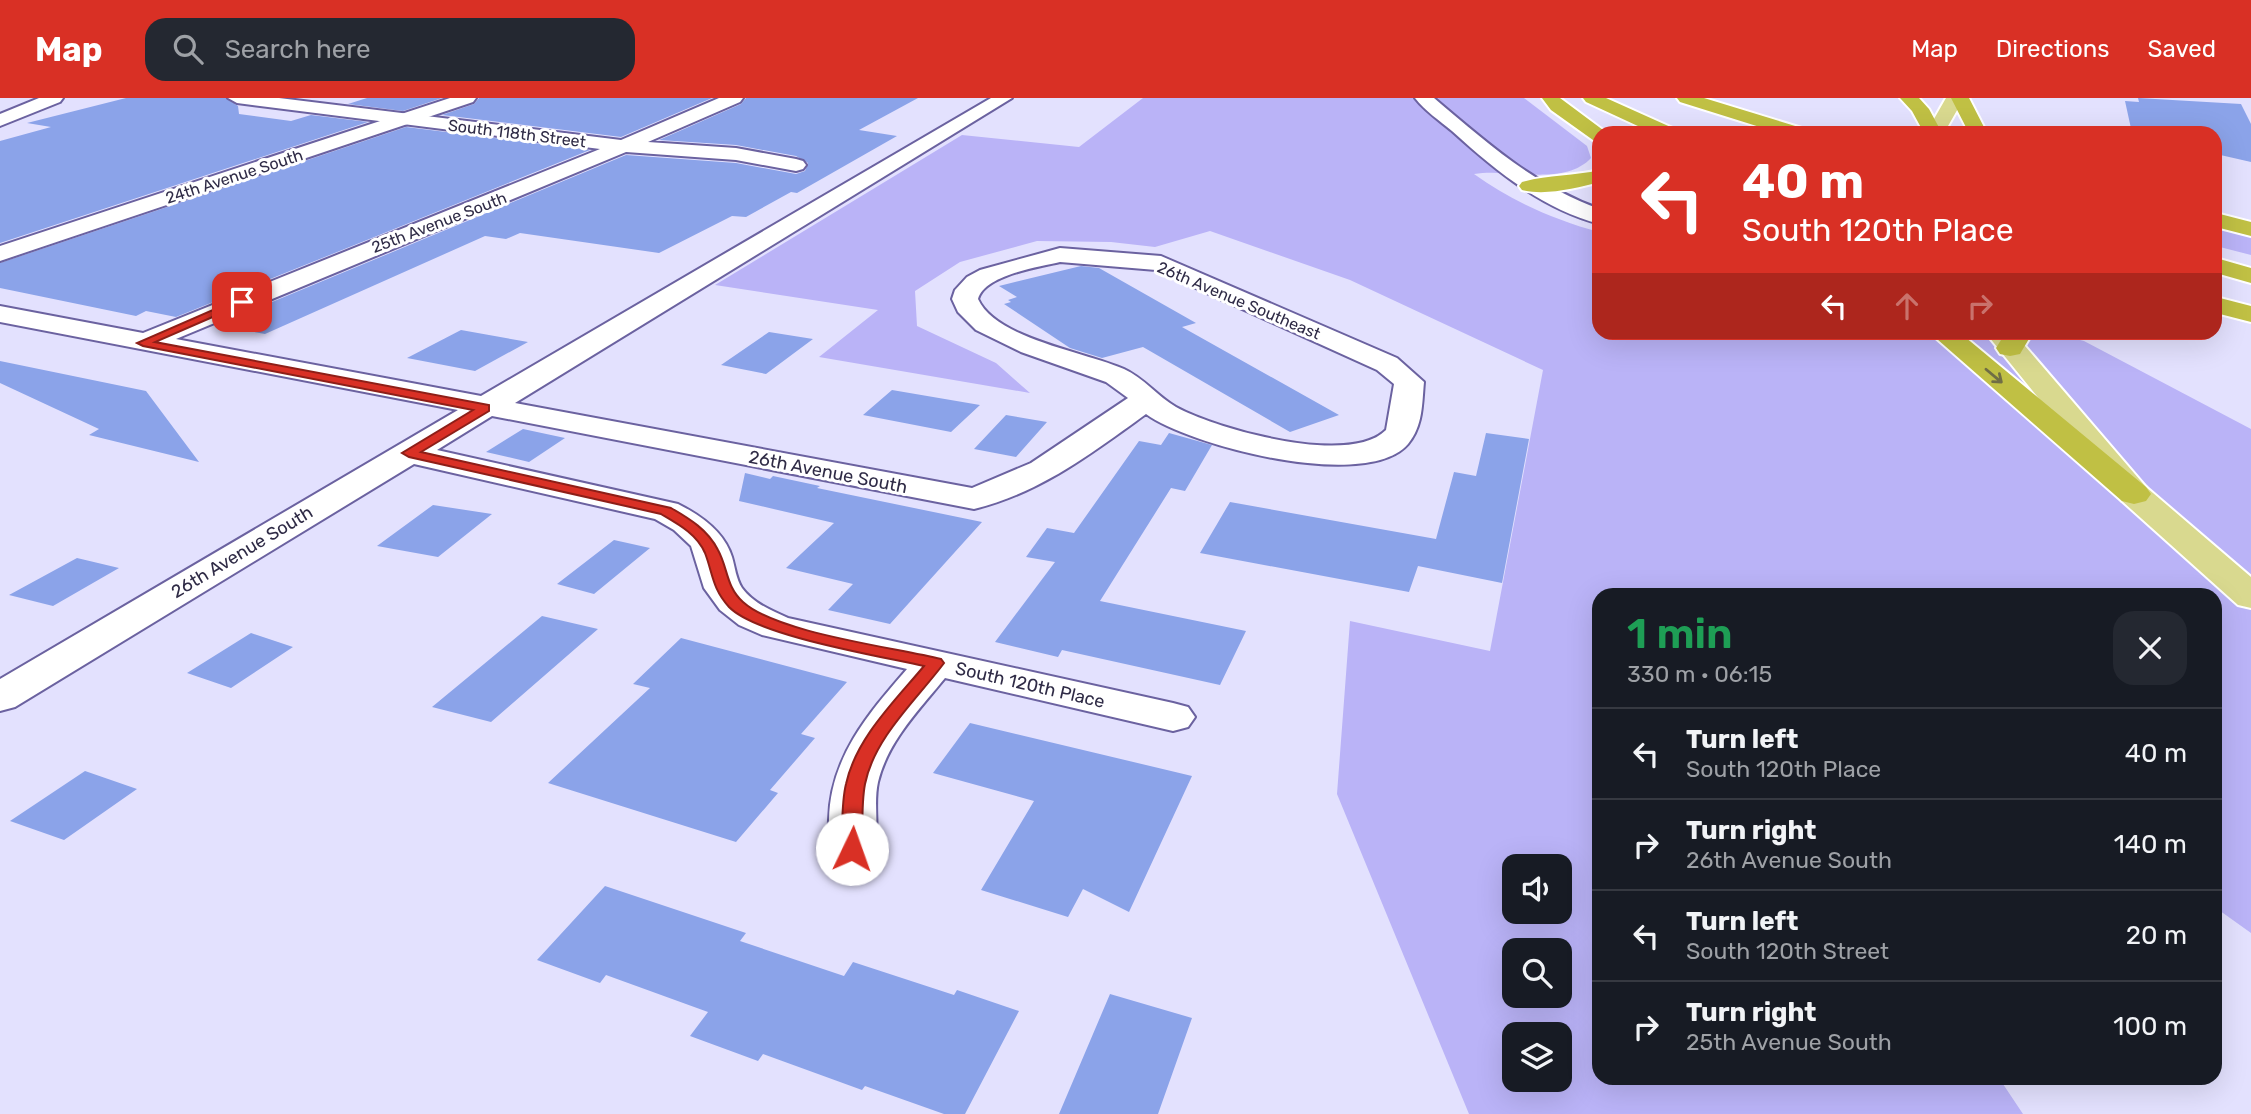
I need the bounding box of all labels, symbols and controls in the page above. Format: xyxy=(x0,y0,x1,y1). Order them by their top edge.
search box xyxy=(145,18,635,81)
text: Map xyxy=(35,30,103,69)
icon: search xyxy=(169,30,207,68)
text: Search here xyxy=(225,34,370,65)
text: Map xyxy=(1911,35,1958,63)
text: Directions xyxy=(1996,35,2109,63)
text: Saved xyxy=(2147,35,2216,63)
street label: South 118th Street xyxy=(447,116,587,151)
street label: 24th Avenue South xyxy=(163,145,305,208)
text: 40 m xyxy=(1742,152,1864,210)
icon: left xyxy=(1627,154,1718,245)
street label: 25th Avenue South xyxy=(369,188,509,257)
text: South 120th Place xyxy=(1742,211,2014,249)
street label: 26th Avenue Southeast xyxy=(1154,257,1323,343)
pin xyxy=(212,272,272,332)
icon: arrive xyxy=(223,283,261,321)
icon: left xyxy=(1815,287,1853,325)
icon: ahead xyxy=(1888,287,1926,325)
icon: right xyxy=(1961,287,1999,325)
one-way arrow xyxy=(1985,369,2003,384)
street label: 26th Avenue South xyxy=(747,446,909,498)
street label: 26th Avenue South xyxy=(167,501,317,603)
text: 1 min xyxy=(1627,609,1733,659)
button: close xyxy=(2113,611,2187,685)
street label: South 120th Place xyxy=(953,657,1107,713)
text: 330 m · 06:15 xyxy=(1627,660,1772,688)
text: Turn left xyxy=(1686,724,1798,755)
icon: left xyxy=(1627,735,1665,773)
text: 40 m xyxy=(2125,738,2187,769)
text: South 120th Place xyxy=(1686,755,1881,783)
position arrow xyxy=(815,812,889,886)
text: Turn right xyxy=(1686,815,1816,846)
icon: right xyxy=(1627,826,1665,864)
text: 140 m xyxy=(2114,829,2187,860)
text: 26th Avenue South xyxy=(1686,846,1892,874)
map controls xyxy=(1502,854,1572,1092)
button: sound xyxy=(1502,854,1572,924)
text: Turn left xyxy=(1686,906,1798,937)
icon: left xyxy=(1627,917,1665,955)
text: 20 m xyxy=(2126,920,2187,951)
text: South 120th Street xyxy=(1686,937,1889,965)
button: search xyxy=(1502,938,1572,1008)
text: Turn right xyxy=(1686,997,1816,1028)
icon: right xyxy=(1627,1008,1665,1046)
text: 100 m xyxy=(2113,1011,2187,1042)
button: layers xyxy=(1502,1022,1572,1092)
text: 25th Avenue South xyxy=(1686,1028,1892,1056)

